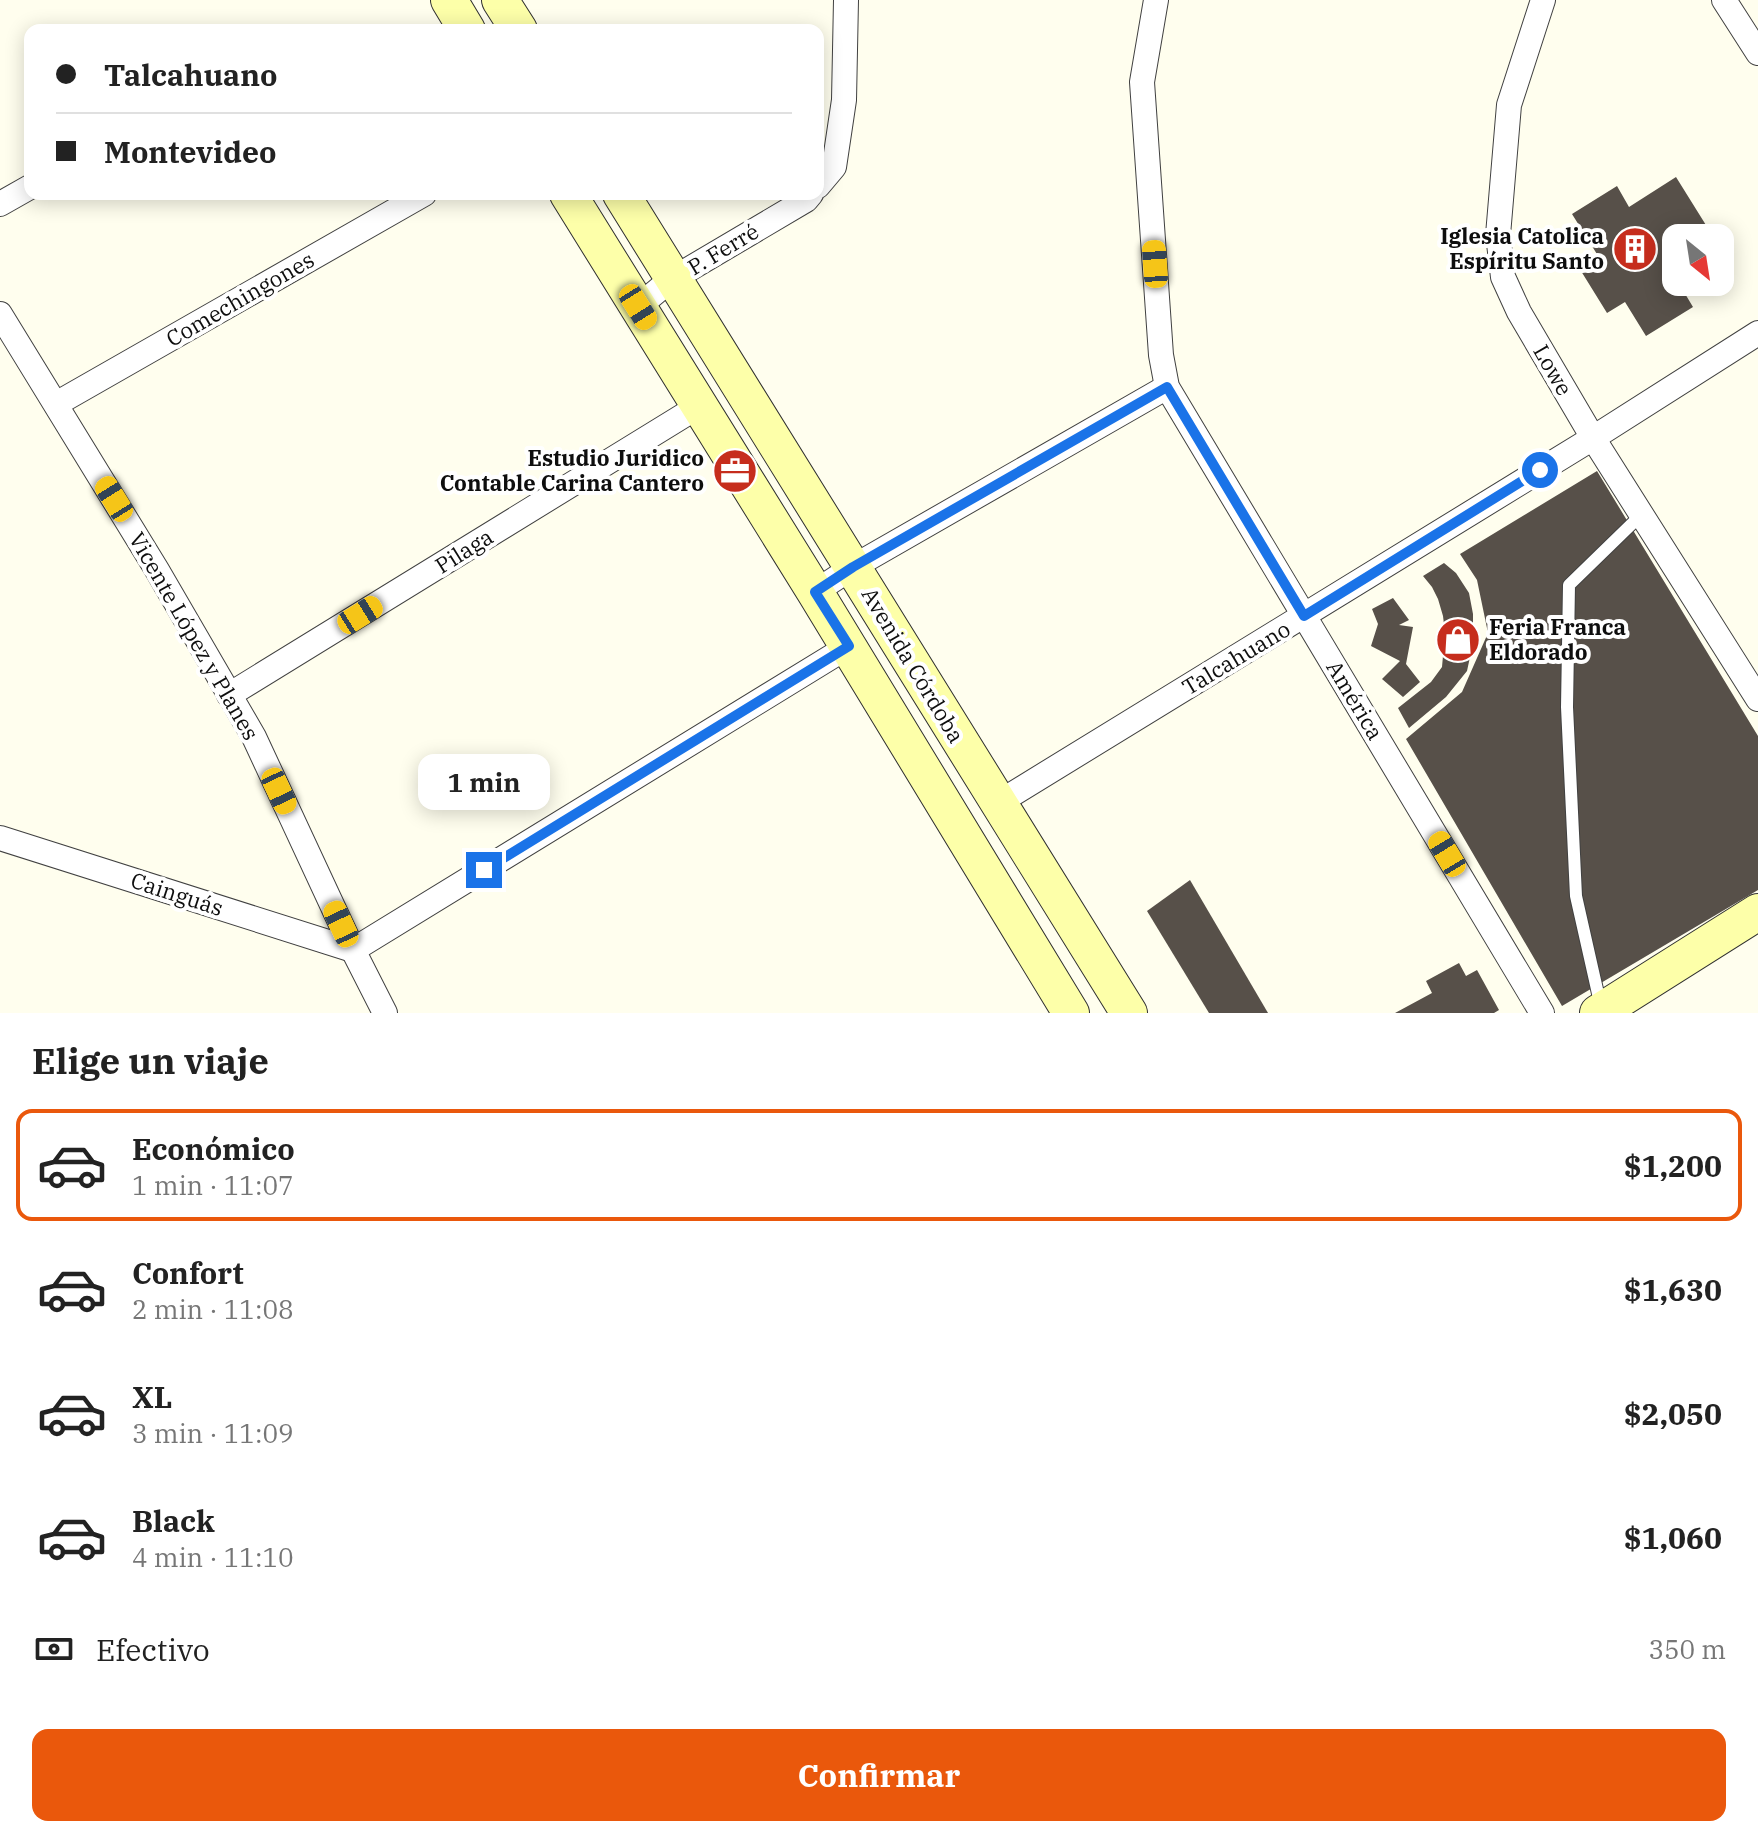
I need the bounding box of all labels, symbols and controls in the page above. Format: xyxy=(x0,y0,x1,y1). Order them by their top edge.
text: Talcahuano xyxy=(104,55,278,94)
text: Montevideo xyxy=(104,132,276,171)
street label: P. Ferré xyxy=(682,216,764,281)
place label: Iglesia Catolica Espíritu Santo xyxy=(1440,221,1604,275)
north arrow xyxy=(1662,224,1734,296)
map controls xyxy=(1662,224,1734,296)
building icon: Iglesia Catolica Espíritu Santo xyxy=(1611,225,1659,273)
car xyxy=(1141,239,1169,289)
street label: Comechingones xyxy=(161,244,319,353)
car xyxy=(615,280,661,334)
street label: Lowe xyxy=(1527,339,1580,400)
place label: Estudio Juridico Contable Carina Cantero xyxy=(440,443,704,497)
office icon: Estudio Juridico Contable Carina Cantero xyxy=(711,447,759,495)
route start xyxy=(1522,452,1558,488)
car xyxy=(91,472,137,526)
street label: Pilaga xyxy=(429,522,498,580)
street label: Vicente López y Planes xyxy=(123,526,266,745)
street label: Avenida Córdoba xyxy=(855,582,971,748)
car xyxy=(333,592,387,638)
place label: Feria Franca Eldorado xyxy=(1489,612,1626,666)
street label: Talcahuano xyxy=(1176,614,1295,701)
shop icon: Feria Franca Eldorado xyxy=(1434,616,1482,664)
street label: América xyxy=(1320,655,1390,745)
callout: 1 min xyxy=(418,754,550,810)
car xyxy=(258,764,300,818)
text: 1 min xyxy=(448,765,520,799)
car xyxy=(1424,827,1470,881)
route end xyxy=(466,852,502,888)
street label: Cainguás xyxy=(127,865,227,922)
car xyxy=(320,897,362,951)
text: Elige un viaje xyxy=(32,1037,269,1084)
icon: car xyxy=(36,1129,108,1201)
text: Económico xyxy=(132,1129,295,1168)
text: $1,200 xyxy=(1624,1146,1722,1185)
text: 1 min · 11:07 xyxy=(132,1168,294,1202)
icon: car xyxy=(36,1253,108,1325)
text: Confort xyxy=(132,1253,244,1292)
text: $1,630 xyxy=(1624,1270,1722,1309)
text: 2 min · 11:08 xyxy=(132,1292,294,1326)
icon: car xyxy=(36,1377,108,1449)
text: XL xyxy=(132,1377,172,1416)
text: $2,050 xyxy=(1624,1394,1722,1433)
text: 3 min · 11:09 xyxy=(132,1416,294,1450)
icon: car xyxy=(36,1501,108,1573)
text: Black xyxy=(132,1501,215,1540)
text: $1,060 xyxy=(1624,1518,1722,1557)
text: 4 min · 11:10 xyxy=(132,1540,294,1574)
icon: cash xyxy=(32,1627,76,1671)
text: Efectivo xyxy=(96,1630,210,1669)
text: 350 m xyxy=(1648,1632,1726,1666)
button: Confirmar xyxy=(32,1729,1726,1821)

